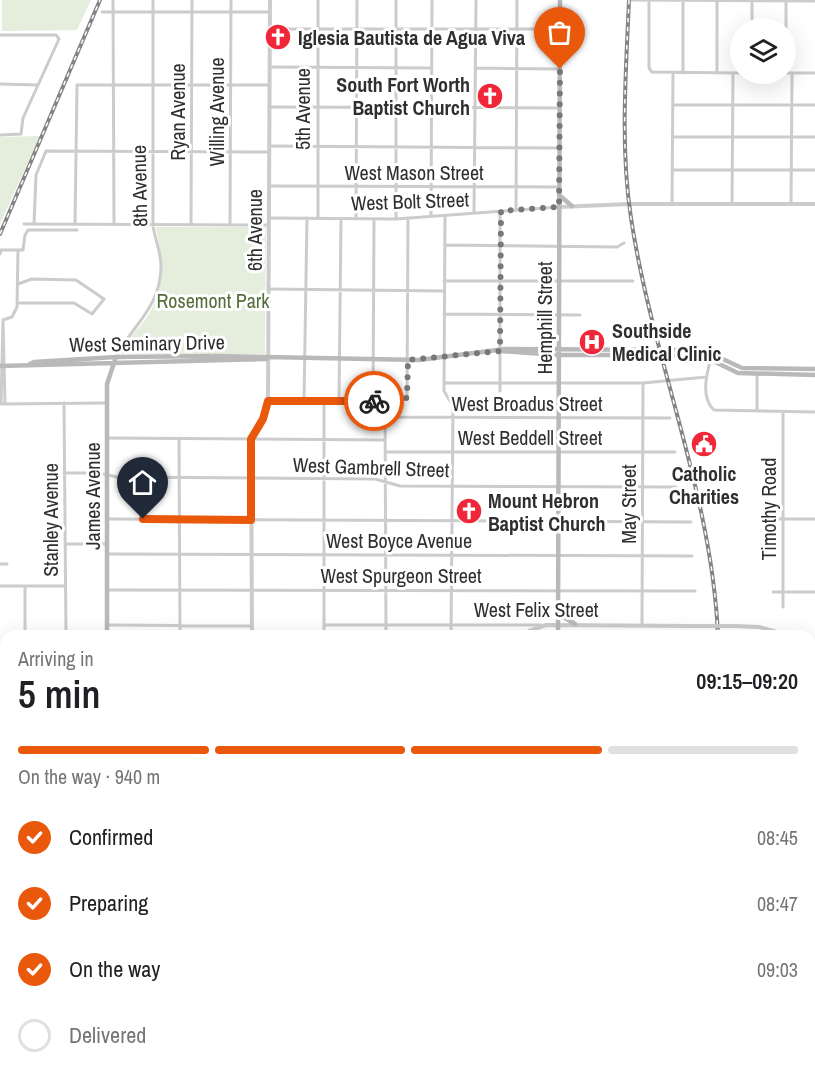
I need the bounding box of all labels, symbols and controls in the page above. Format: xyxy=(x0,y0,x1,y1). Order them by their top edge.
pin xyxy=(534,7,585,69)
icon: bag xyxy=(543,16,576,49)
map controls xyxy=(730,18,796,84)
button: layers xyxy=(730,18,796,84)
church icon: Iglesia Bautista de Agua Viva xyxy=(263,22,293,52)
place label: Iglesia Bautista de Agua Viva xyxy=(298,24,525,51)
street label: Willing Avenue xyxy=(203,57,230,167)
street label: Ryan Avenue xyxy=(164,63,191,161)
street label: 5th Avenue xyxy=(289,68,316,150)
place label: South Fort Worth Baptist Church xyxy=(336,71,470,121)
church icon: South Fort Worth Baptist Church xyxy=(475,81,505,111)
street label: 8th Avenue xyxy=(125,145,153,227)
street label: West Mason Street xyxy=(344,159,484,186)
street label: West Bolt Street xyxy=(350,185,470,217)
street label: 6th Avenue xyxy=(241,189,268,271)
street label: Hemphill Street xyxy=(531,261,558,375)
park label: Rosemont Park xyxy=(156,287,270,314)
place label: Southside Medical Clinic xyxy=(612,317,721,367)
hospital icon: Southside Medical Clinic xyxy=(577,327,607,357)
street label: West Seminary Drive xyxy=(69,328,225,358)
courier xyxy=(344,371,404,431)
icon: bike xyxy=(358,385,391,418)
street label: West Broadus Street xyxy=(451,390,603,417)
street label: West Beddell Street xyxy=(458,424,603,451)
public building icon: Catholic Charities xyxy=(689,429,719,459)
street label: James Avenue xyxy=(79,442,106,550)
street label: West Gambrell Street xyxy=(292,451,450,483)
pin xyxy=(117,457,168,519)
street label: Timothy Road xyxy=(755,458,782,560)
place label: Catholic Charities xyxy=(669,460,739,510)
street label: Stanley Avenue xyxy=(37,463,64,577)
street label: May Street xyxy=(615,464,642,544)
icon: home xyxy=(126,466,159,499)
place label: Mount Hebron Baptist Church xyxy=(488,487,606,537)
church icon: Mount Hebron Baptist Church xyxy=(454,496,484,526)
street label: West Boyce Avenue xyxy=(326,527,472,554)
street label: West Spurgeon Street xyxy=(320,562,482,589)
street label: West Felix Street xyxy=(474,596,599,623)
text: Arriving in xyxy=(18,645,94,672)
text: 09:15–09:20 xyxy=(696,666,798,696)
text: 5 min xyxy=(18,668,100,720)
text: On the way · 940 m xyxy=(18,763,160,790)
icon: check xyxy=(18,821,51,854)
text: Confirmed xyxy=(69,822,153,852)
text: 08:45 xyxy=(757,824,798,851)
icon: check xyxy=(18,887,51,920)
text: Preparing xyxy=(69,888,148,918)
text: 08:47 xyxy=(757,890,798,917)
icon: check xyxy=(18,953,51,986)
text: On the way xyxy=(69,954,160,984)
text: 09:03 xyxy=(757,956,798,983)
text: Delivered xyxy=(69,1020,146,1050)

